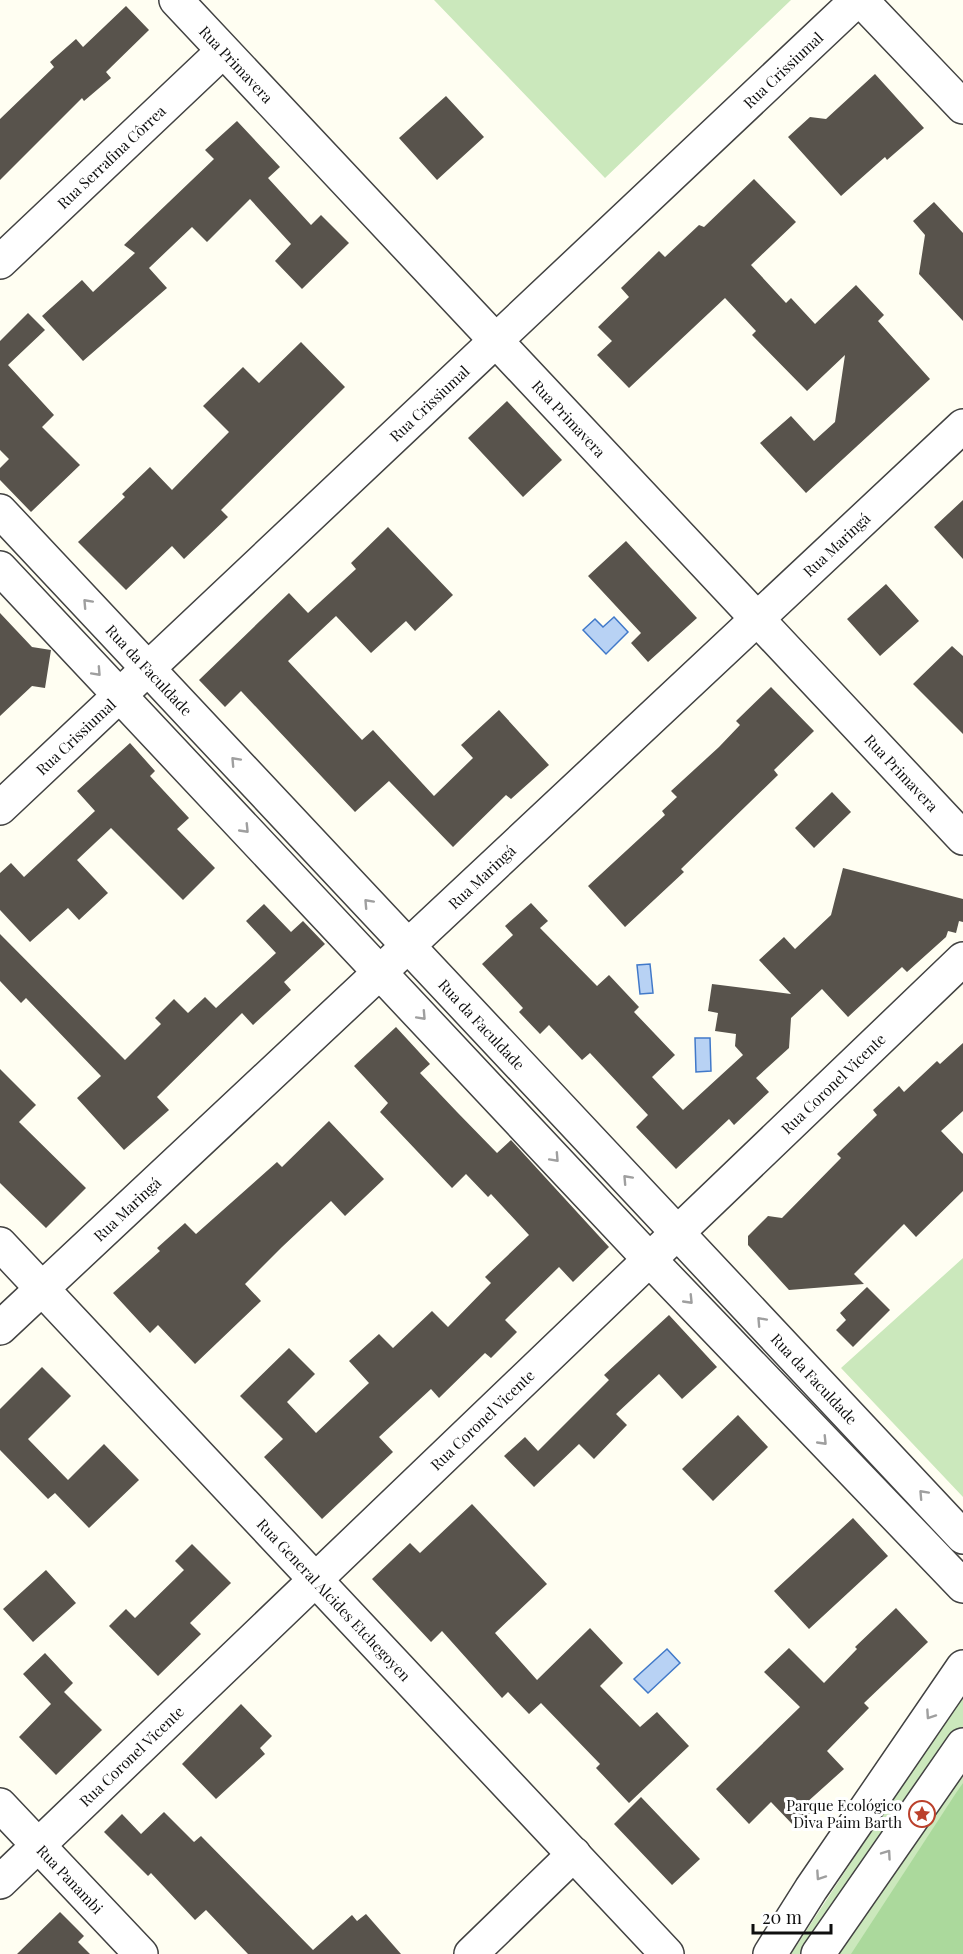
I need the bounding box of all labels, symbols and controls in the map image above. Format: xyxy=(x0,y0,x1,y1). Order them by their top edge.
street label: Rua Primavera xyxy=(195,21,278,107)
street label: Rua Crissiumal xyxy=(739,27,827,112)
street label: Rua Serrafina Côrrea xyxy=(53,100,170,213)
street label: Rua Crissiumal xyxy=(385,361,473,446)
street label: Rua Primavera xyxy=(528,375,611,462)
street label: Rua Maringá xyxy=(798,508,875,581)
one-way arrow xyxy=(83,600,94,610)
street label: Rua da Faculdade xyxy=(102,620,197,720)
one-way arrow xyxy=(90,666,101,676)
street label: Rua Crissiumal xyxy=(31,694,120,779)
street label: Rua Primavera xyxy=(860,730,943,816)
one-way arrow xyxy=(231,757,242,767)
one-way arrow xyxy=(238,823,249,833)
street label: Rua Maringá xyxy=(444,840,520,913)
one-way arrow xyxy=(364,899,375,910)
street label: Rua da Faculdade xyxy=(434,975,529,1074)
one-way arrow xyxy=(414,1008,425,1019)
street label: Rua Coronel Vicente xyxy=(777,1029,889,1138)
one-way arrow xyxy=(548,1151,559,1162)
street label: Rua Maringá xyxy=(89,1172,165,1245)
one-way arrow xyxy=(623,1175,634,1186)
one-way arrow xyxy=(681,1292,692,1303)
one-way arrow xyxy=(757,1318,768,1328)
street label: Rua da Faculdade xyxy=(767,1329,862,1428)
street label: Rua Coronel Vicente xyxy=(426,1365,539,1474)
one-way arrow xyxy=(816,1433,827,1444)
one-way arrow xyxy=(919,1490,930,1501)
street label: Rua General Alcides Etchegoyen xyxy=(253,1514,415,1685)
street label: Rua Coronel Vicente xyxy=(75,1701,188,1811)
one-way arrow xyxy=(926,1709,937,1720)
place label: Parque Ecológico Diva Paim Barth xyxy=(786,1795,902,1832)
place icon: Parque Ecológico Diva Paim Barth xyxy=(907,1799,937,1829)
street label: Rua Panambi xyxy=(33,1840,108,1918)
one-way arrow xyxy=(880,1850,891,1861)
one-way arrow xyxy=(816,1870,827,1881)
scale bar xyxy=(753,1897,831,1935)
text: 20 m xyxy=(762,1905,802,1929)

